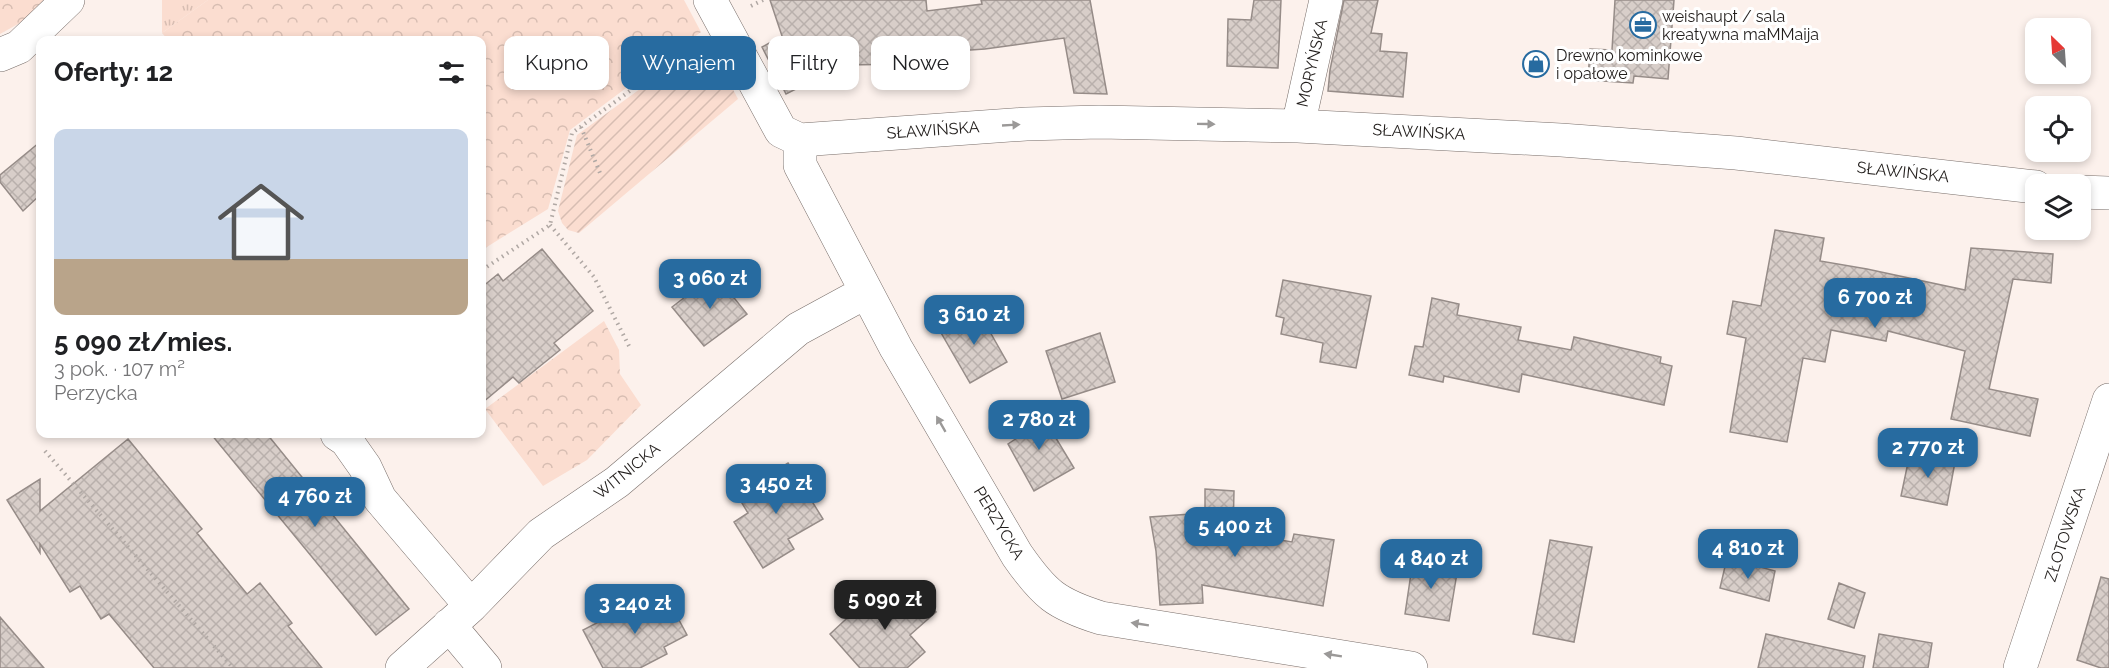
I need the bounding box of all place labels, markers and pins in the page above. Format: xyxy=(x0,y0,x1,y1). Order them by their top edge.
place label: weishaupt / sala kreatywna maMMaija xyxy=(1662,7,1819,44)
office icon: weishaupt / sala kreatywna maMMaija xyxy=(1628,10,1658,40)
place label: Drewno kominkowe i opałowe xyxy=(1556,46,1702,83)
shop icon: Drewno kominkowe i opałowe xyxy=(1521,49,1551,79)
pin: 3 060 zł xyxy=(648,259,772,310)
pin: 6 700 zł xyxy=(1813,278,1937,329)
pin: 3 610 zł xyxy=(912,295,1036,346)
pin: 2 780 zł xyxy=(977,400,1101,451)
pin: 2 770 zł xyxy=(1866,428,1990,479)
pin: 3 450 zł xyxy=(714,464,838,515)
pin: 4 760 zł xyxy=(253,477,377,528)
pin: 5 400 zł xyxy=(1173,507,1297,558)
pin: 4 810 zł xyxy=(1686,529,1810,580)
pin: 4 840 zł xyxy=(1369,539,1493,590)
pin: 5 090 zł xyxy=(823,580,947,631)
pin: 3 240 zł xyxy=(573,584,697,635)

